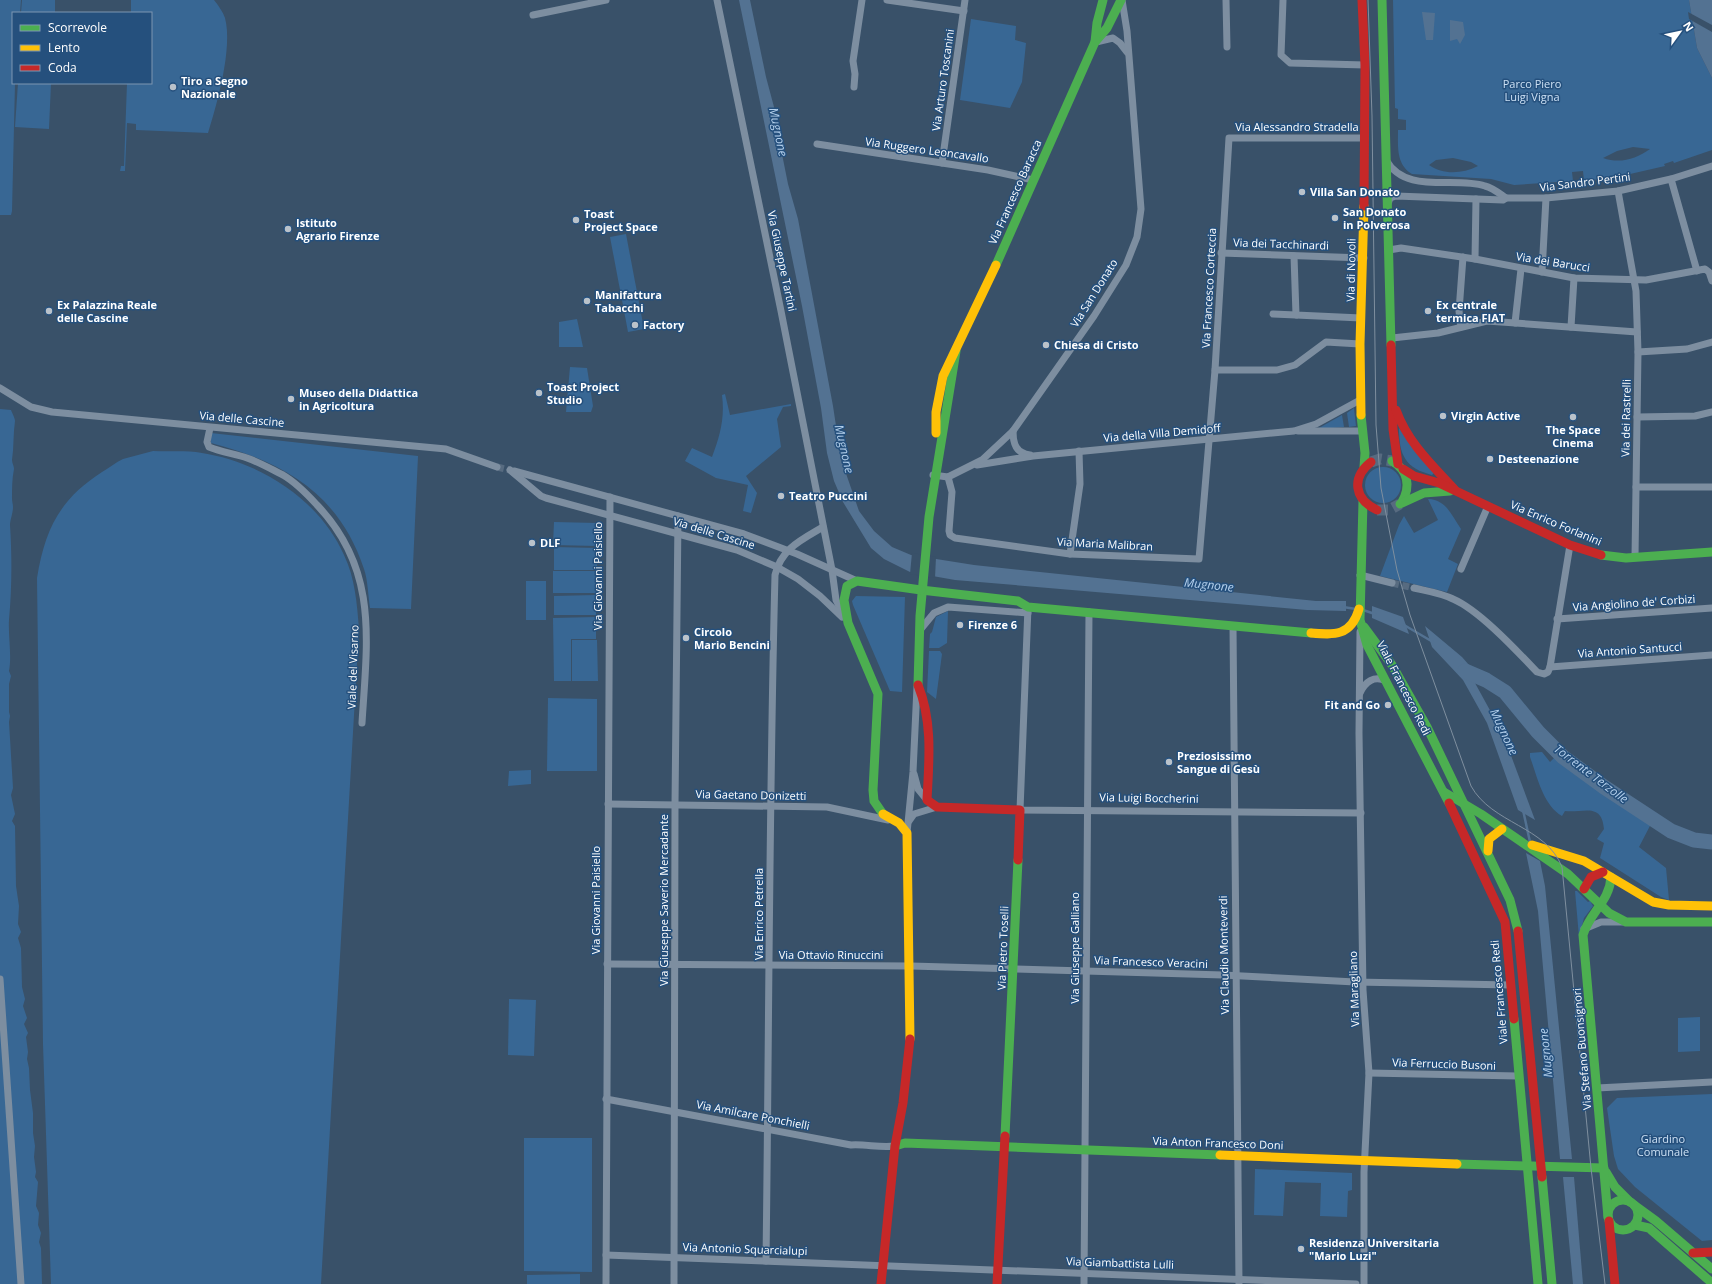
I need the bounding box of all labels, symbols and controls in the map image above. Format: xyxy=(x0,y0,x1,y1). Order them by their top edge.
legend xyxy=(12,12,152,84)
north arrow xyxy=(1660,12,1700,52)
text: N xyxy=(1680,18,1698,34)
text: Scorrevole xyxy=(48,19,107,36)
street label: Via Arturo Toscanini xyxy=(928,28,957,132)
text: Lento xyxy=(48,39,80,56)
text: Coda xyxy=(48,59,77,76)
place label: Tiro a Segno Nazionale xyxy=(181,73,248,101)
park label: Parco Piero Luigi Vigna xyxy=(1503,76,1562,104)
marker: Tiro a Segno Nazionale xyxy=(168,82,178,92)
water label: Mugnone xyxy=(765,106,792,158)
street label: Via Alessandro Stradella xyxy=(1235,119,1359,134)
street label: Via Ruggero Leoncavallo xyxy=(864,133,990,166)
street label: Via Francesco Baracca xyxy=(985,137,1044,247)
street label: Via Sandro Pertini xyxy=(1539,168,1631,195)
place label: Villa San Donato xyxy=(1310,184,1400,199)
marker: Villa San Donato xyxy=(1297,187,1307,197)
place label: San Donato in Polverosa xyxy=(1343,204,1410,232)
place label: Toast Project Space xyxy=(584,206,658,234)
street label: Via Giuseppe Tartini xyxy=(764,209,800,313)
marker: San Donato in Polverosa xyxy=(1330,213,1340,223)
place label: Istituto Agrario Firenze xyxy=(296,215,380,243)
marker: Toast Project Space xyxy=(571,215,581,225)
marker: Istituto Agrario Firenze xyxy=(283,224,293,234)
street label: Via Francesco Corteccia xyxy=(1198,227,1219,348)
street label: Via dei Tacchinardi xyxy=(1233,234,1329,253)
street label: Via di Novoli xyxy=(1342,238,1359,302)
street label: Via dei Barucci xyxy=(1515,248,1591,275)
street label: Via San Donato xyxy=(1067,255,1121,330)
place label: Manifattura Tabacchi xyxy=(595,287,662,315)
marker: Manifattura Tabacchi xyxy=(582,296,592,306)
place label: Ex Palazzina Reale delle Cascine xyxy=(57,297,158,325)
place label: Ex centrale termica FIAT xyxy=(1436,297,1506,325)
marker: Ex Palazzina Reale delle Cascine xyxy=(44,306,54,316)
marker: Ex centrale termica FIAT xyxy=(1423,306,1433,316)
place label: Factory xyxy=(643,317,685,332)
marker: Factory xyxy=(630,320,640,330)
place label: Chiesa di Cristo xyxy=(1054,337,1139,352)
marker: Chiesa di Cristo xyxy=(1041,340,1051,350)
place label: Toast Project Studio xyxy=(547,379,619,407)
street label: Via dei Rastrelli xyxy=(1617,379,1634,457)
place label: Museo della Didattica in Agricoltura xyxy=(299,385,418,413)
marker: Toast Project Studio xyxy=(534,388,544,398)
marker: Museo della Didattica in Agricoltura xyxy=(286,394,296,404)
street label: Via delle Cascine xyxy=(199,407,285,430)
place label: Virgin Active xyxy=(1451,408,1521,423)
marker: Virgin Active xyxy=(1438,411,1448,421)
marker: The Space Cinema xyxy=(1568,412,1578,422)
street label: Via della Villa Demidoff xyxy=(1103,420,1222,445)
place label: The Space Cinema xyxy=(1546,422,1601,450)
water label: Mugnone xyxy=(831,423,858,475)
place label: Desteenazione xyxy=(1498,451,1580,466)
marker: Desteenazione xyxy=(1485,454,1495,464)
place label: Teatro Puccini xyxy=(789,488,867,503)
marker: Teatro Puccini xyxy=(776,491,786,501)
street label: Via Enrico Forlanini xyxy=(1508,497,1604,549)
street label: Via delle Cascine xyxy=(671,513,757,552)
street label: Via Giovanni Paisiello xyxy=(590,521,605,630)
street label: Via Maria Malibran xyxy=(1057,533,1153,554)
place label: DLF xyxy=(540,535,560,550)
marker: DLF xyxy=(527,538,537,548)
water label: Mugnone xyxy=(1183,573,1235,596)
street label: Via Angiolino de' Corbizi xyxy=(1572,591,1696,614)
place label: Firenze 6 xyxy=(968,617,1017,632)
marker: Firenze 6 xyxy=(955,620,965,630)
street label: Viale del Visarno xyxy=(344,624,361,709)
place label: Circolo Mario Bencini xyxy=(694,624,770,652)
marker: Circolo Mario Bencini xyxy=(681,633,691,643)
street label: Viale Francesco Redi xyxy=(1374,638,1435,738)
street label: Via Antonio Santucci xyxy=(1577,638,1683,661)
place label: Fit and Go xyxy=(1325,697,1380,712)
marker: Fit and Go xyxy=(1383,700,1393,710)
water label: Mugnone xyxy=(1486,706,1523,758)
water label: Torrente Terzolle xyxy=(1551,740,1632,807)
place label: Preziosissimo Sangue di Gesù xyxy=(1177,748,1260,776)
marker: Preziosissimo Sangue di Gesù xyxy=(1164,757,1174,767)
street label: Via Gaetano Donizetti xyxy=(695,786,807,803)
street label: Via Luigi Boccherini xyxy=(1099,789,1199,806)
street label: Via Giuseppe Saverio Mercadante xyxy=(656,814,671,986)
street label: Via Giovanni Paisiello xyxy=(588,845,603,954)
street label: Via Enrico Petrella xyxy=(751,868,766,960)
street label: Via Giuseppe Galliano xyxy=(1067,892,1082,1004)
street label: Via Claudio Monteverdi xyxy=(1215,895,1232,1015)
street label: Via Pietro Toselli xyxy=(994,906,1011,990)
street label: Viale Francesco Redi xyxy=(1486,939,1511,1045)
street label: Via Ottavio Rinuccini xyxy=(779,947,883,962)
street label: Via Maragliano xyxy=(1345,950,1362,1027)
street label: Via Francesco Veracini xyxy=(1094,952,1208,971)
street label: Via Stefano Buonsignori xyxy=(1569,987,1594,1111)
water label: Mugnone xyxy=(1534,1027,1557,1079)
street label: Via Ferruccio Busoni xyxy=(1392,1054,1496,1073)
street label: Via Amilcare Ponchielli xyxy=(695,1096,811,1133)
park label: Giardino Comunale xyxy=(1637,1131,1689,1159)
street label: Via Anton Francesco Doni xyxy=(1152,1133,1284,1152)
place label: Residenza Universitaria "Mario Luzi" xyxy=(1309,1235,1439,1263)
street label: Via Antonio Squarcialupi xyxy=(682,1239,808,1258)
marker: Residenza Universitaria "Mario Luzi" xyxy=(1296,1244,1306,1254)
street label: Via Giambattista Lulli xyxy=(1066,1253,1174,1272)

